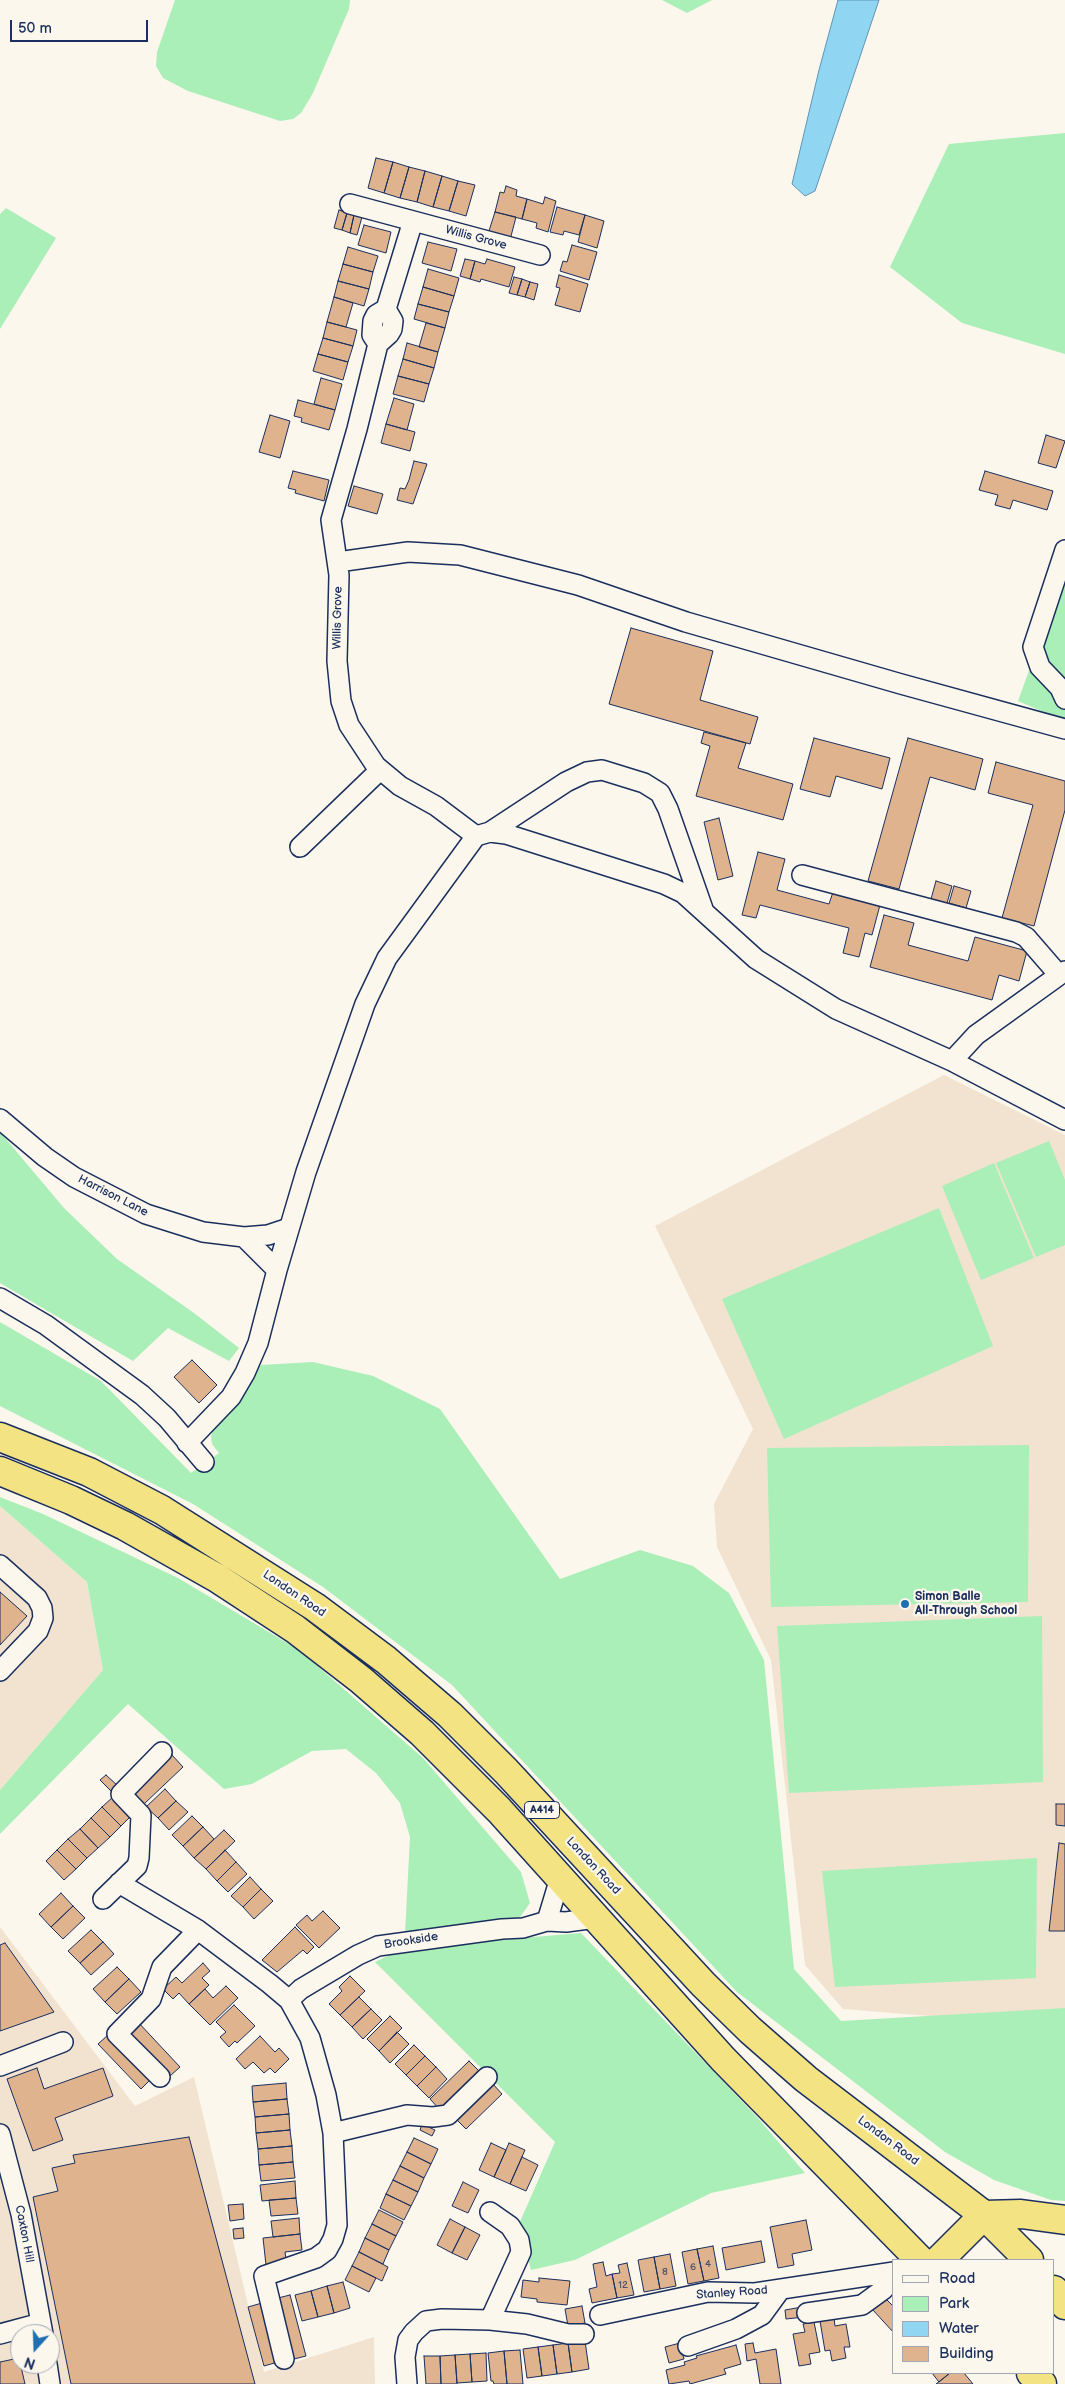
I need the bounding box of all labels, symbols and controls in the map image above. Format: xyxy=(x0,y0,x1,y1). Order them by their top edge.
scale bar xyxy=(12,10,150,42)
text: 50 m xyxy=(18,19,52,38)
street label: Willis Grove xyxy=(444,223,508,253)
street label: Willis Grove xyxy=(330,586,346,650)
street label: Harrison Lane xyxy=(75,1172,151,1220)
street label: London Road xyxy=(260,1568,328,1620)
place label: Simon Balle All-Through School xyxy=(915,1590,1017,1618)
marker: Simon Balle All-Through School xyxy=(899,1598,911,1610)
road number: A414 xyxy=(524,1802,560,1818)
street label: London Road xyxy=(563,1834,623,1898)
street label: Brookside xyxy=(383,1930,439,1952)
street label: London Road xyxy=(855,2113,921,2169)
street label: Caxton Hill xyxy=(11,2204,37,2264)
house number: 4 xyxy=(705,2258,711,2270)
legend xyxy=(892,2259,1055,2374)
house number: 6 xyxy=(690,2261,696,2273)
house number: 8 xyxy=(662,2266,668,2278)
text: Road xyxy=(939,2269,975,2288)
house number: 12 xyxy=(618,2279,628,2291)
street label: Stanley Road xyxy=(696,2283,768,2303)
text: Park xyxy=(939,2294,969,2313)
text: Water xyxy=(939,2319,979,2338)
north arrow xyxy=(10,2324,60,2374)
text: Building xyxy=(939,2344,994,2363)
text: N xyxy=(22,2353,38,2372)

